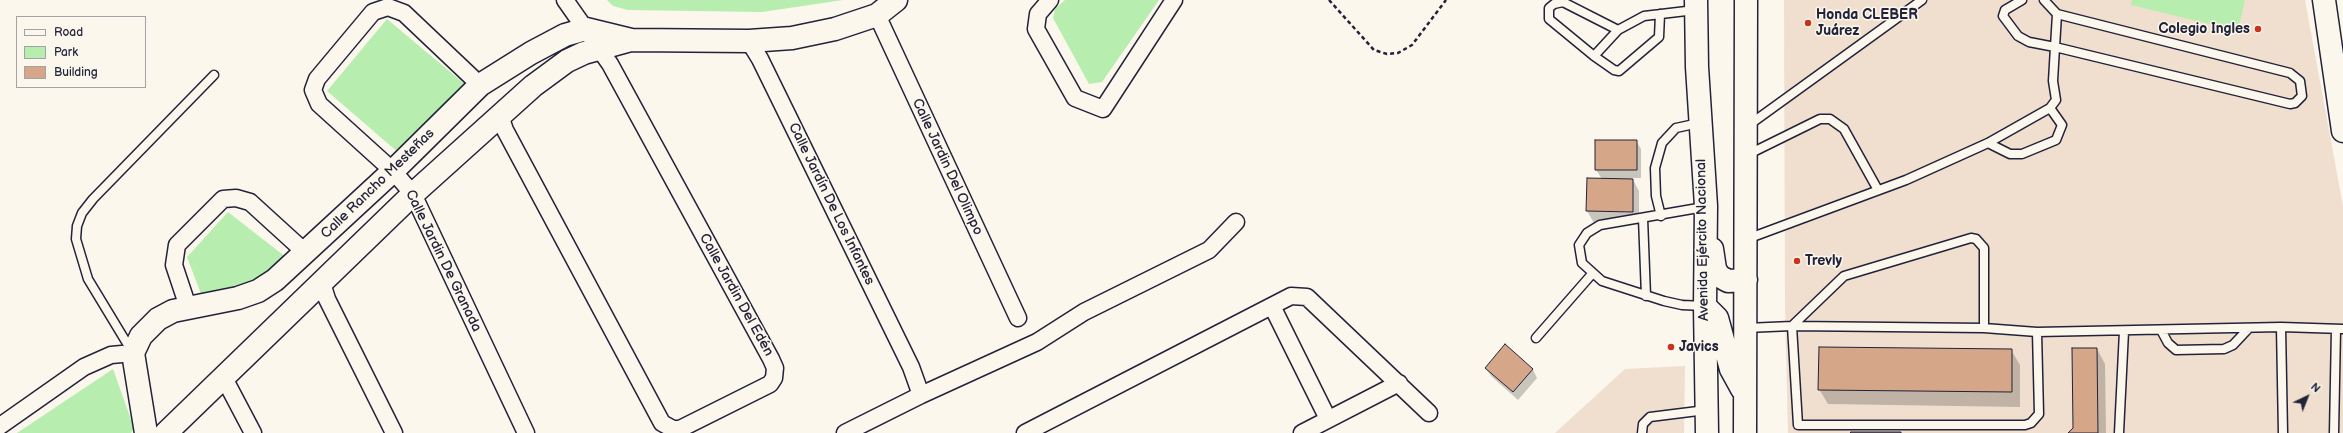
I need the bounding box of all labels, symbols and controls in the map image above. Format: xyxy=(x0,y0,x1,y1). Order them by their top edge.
place label: Honda CLEBER Juárez xyxy=(1816,7,1918,40)
legend xyxy=(16,16,146,88)
marker: Honda CLEBER Juárez xyxy=(1803,18,1813,28)
place label: Colegio Ingles xyxy=(2158,21,2250,37)
marker: Colegio Ingles xyxy=(2253,24,2263,34)
text: Road xyxy=(54,25,83,40)
text: Park xyxy=(54,45,78,60)
text: Building xyxy=(54,65,98,80)
street label: Calle Jardin Del Olimpo xyxy=(908,96,986,238)
street label: Calle Jardín De Los Infantes xyxy=(784,120,878,288)
street label: Calle Rancho Mesteñas xyxy=(318,125,438,243)
street label: Avenida Ejército Nacional xyxy=(1693,159,1713,321)
street label: Calle Jardin De Granada xyxy=(401,187,485,335)
street label: Calle Jardin Del Edén xyxy=(695,231,777,359)
place label: Trevly xyxy=(1805,253,1842,269)
marker: Trevly xyxy=(1792,256,1802,266)
place label: Javics xyxy=(1679,339,1719,355)
marker: Javics xyxy=(1666,342,1676,352)
north arrow xyxy=(2287,377,2327,417)
text: N xyxy=(2308,380,2323,395)

